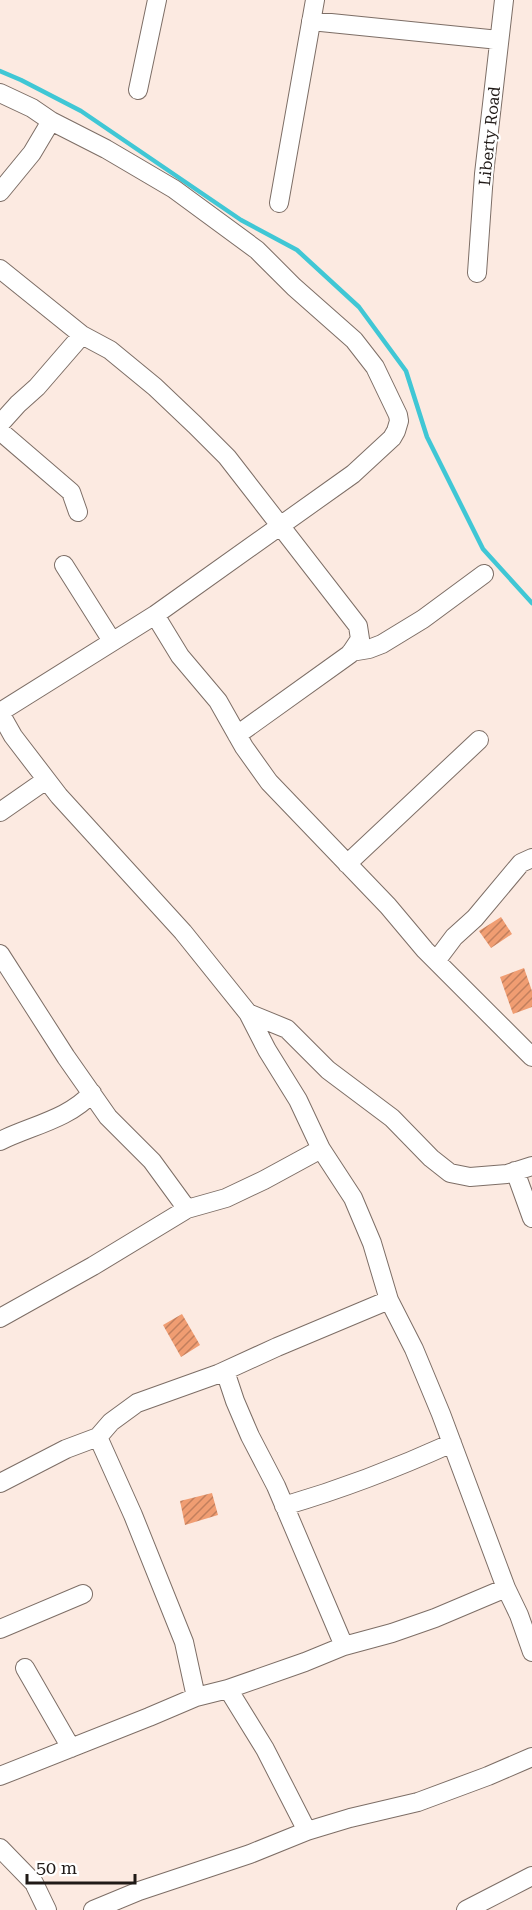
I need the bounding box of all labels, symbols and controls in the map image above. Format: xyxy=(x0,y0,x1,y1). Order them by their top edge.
street label: Liberty Road xyxy=(475,85,504,187)
scale bar xyxy=(27,1847,135,1885)
text: 50 m xyxy=(36,1857,77,1878)

